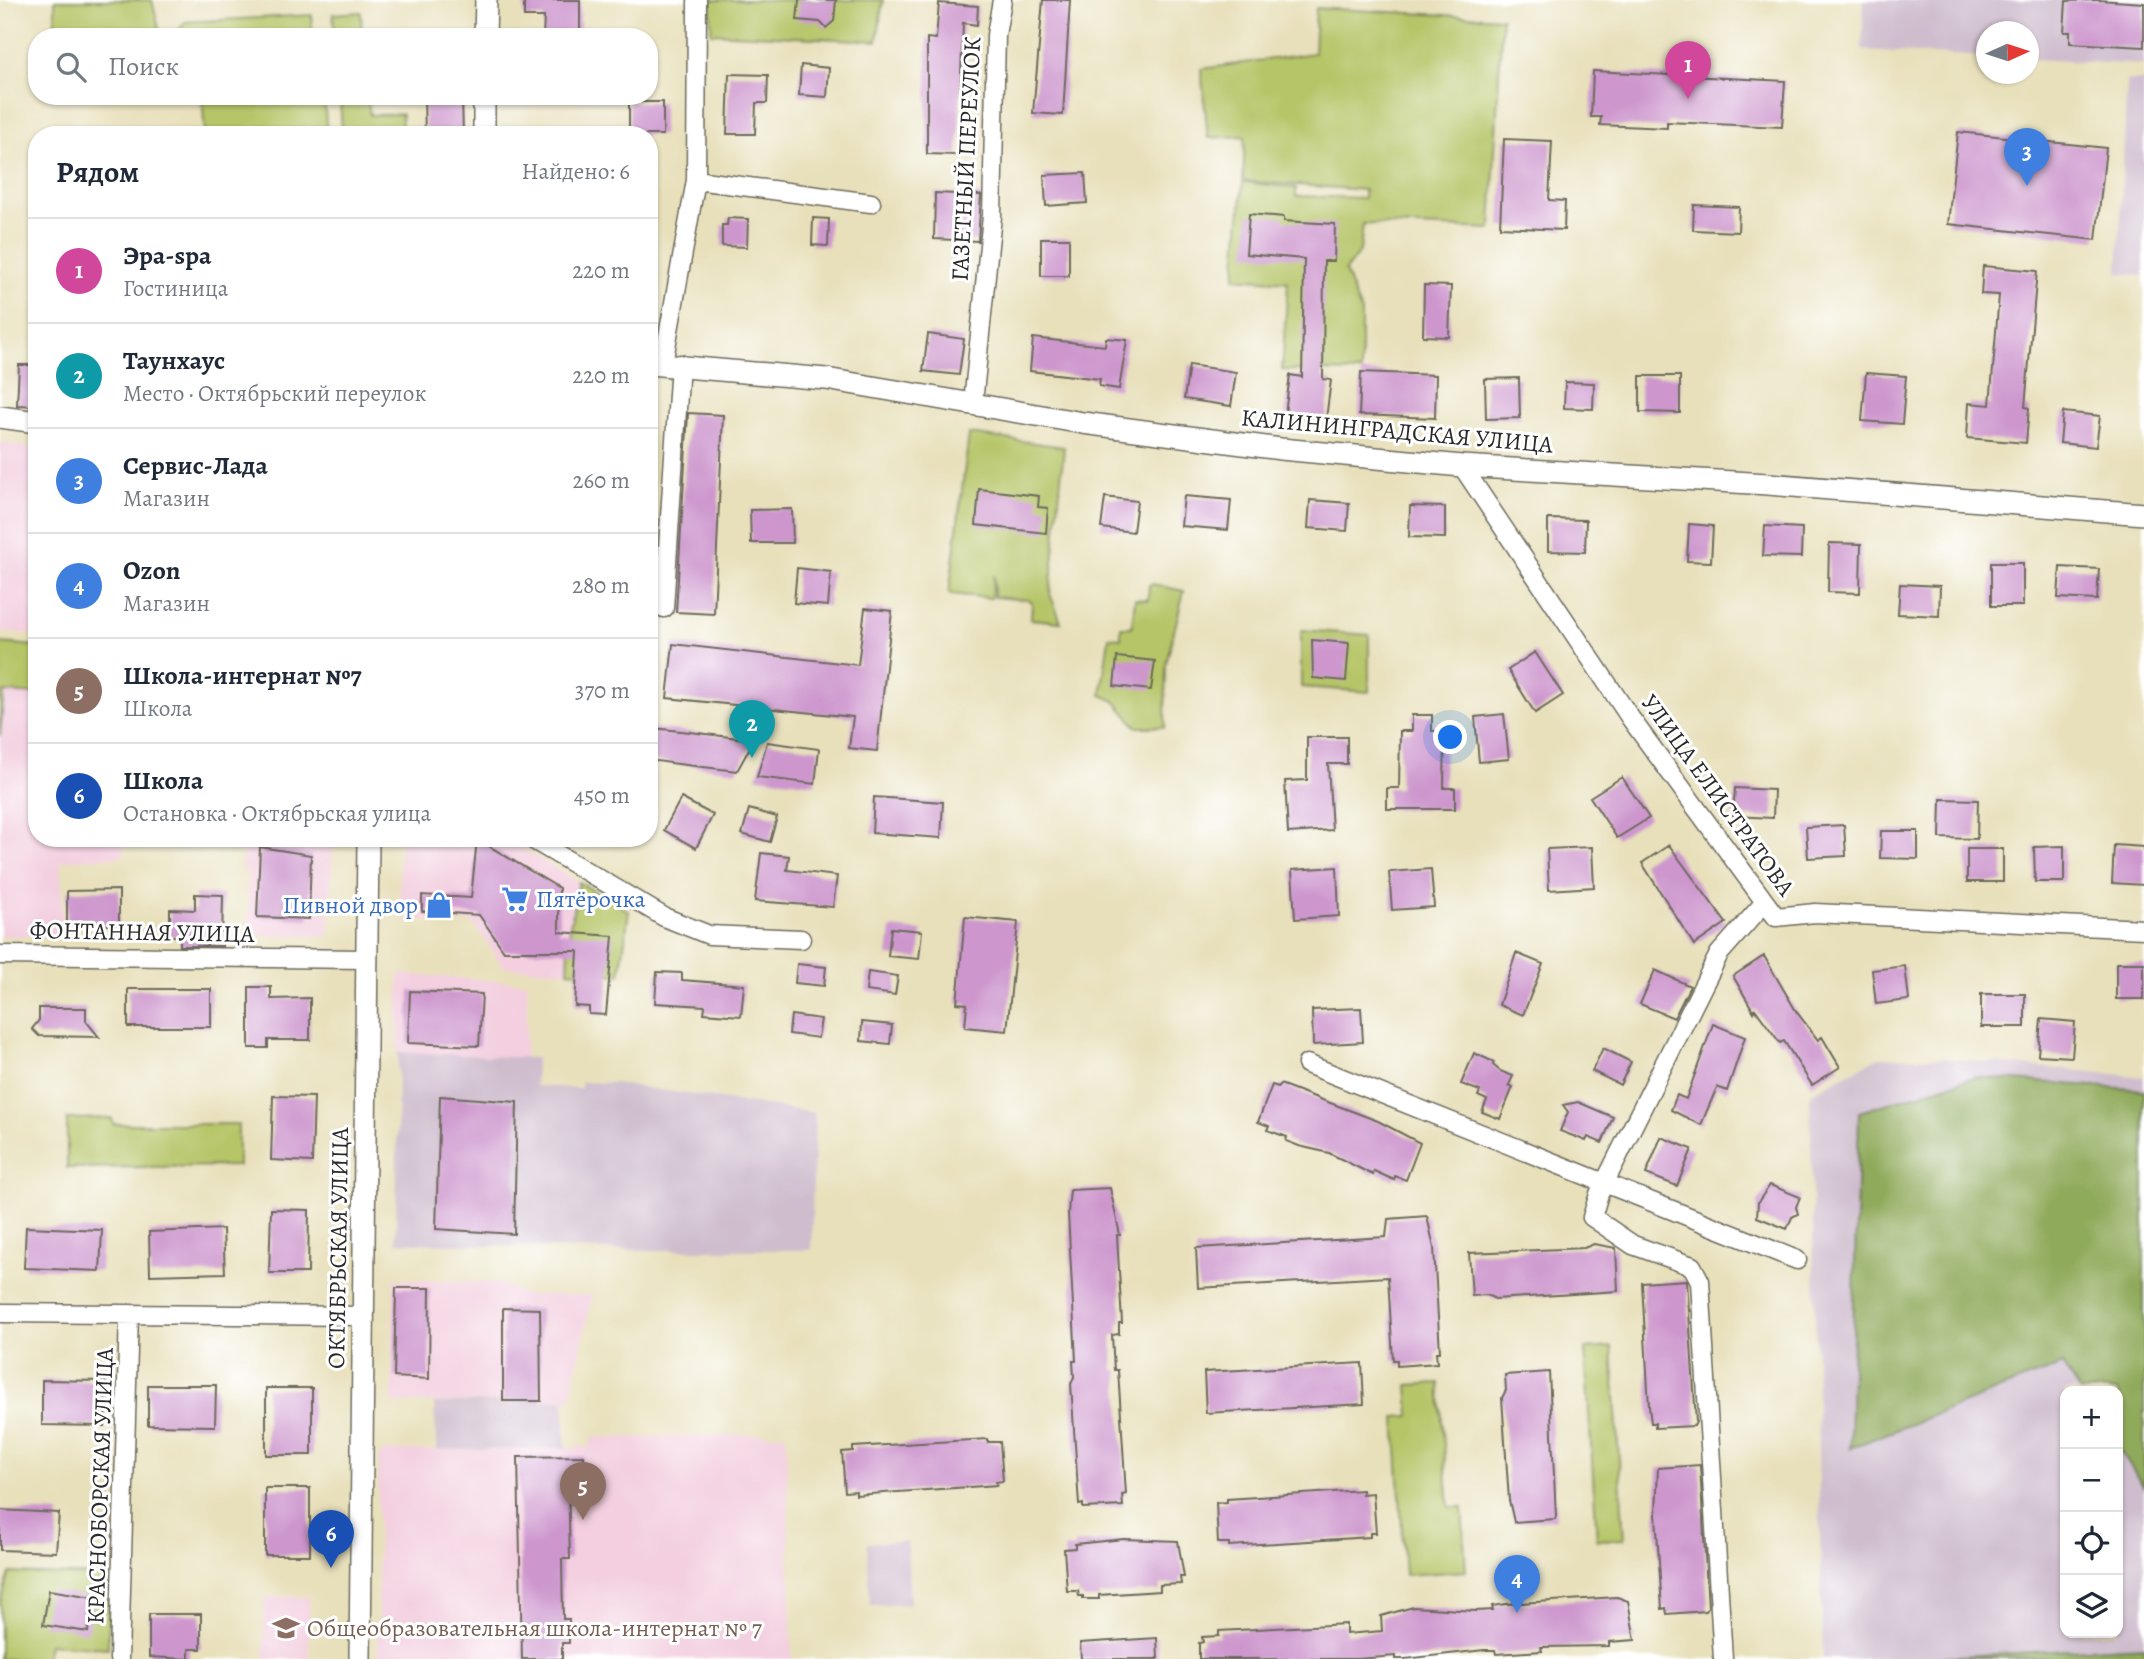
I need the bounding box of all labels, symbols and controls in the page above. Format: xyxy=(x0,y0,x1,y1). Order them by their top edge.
north arrow xyxy=(1976,21,2039,84)
search box xyxy=(28,28,658,105)
street label: ГАЗЕТНЫЙ ПЕРЕУЛОК xyxy=(944,35,988,282)
pin: 1 xyxy=(1665,41,1711,99)
icon: search xyxy=(52,48,90,86)
text: Поиск xyxy=(108,49,179,84)
pin: 3 xyxy=(2004,128,2050,186)
text: Рядом xyxy=(56,152,139,192)
text: Найдено: 6 xyxy=(522,156,630,187)
text: Эра-spa xyxy=(123,238,212,273)
text: 1 xyxy=(75,255,83,286)
text: 220 m xyxy=(572,255,630,286)
text: Гостиница xyxy=(123,273,228,304)
text: Таунхаус xyxy=(123,343,225,378)
text: 2 xyxy=(73,360,85,391)
text: 220 m xyxy=(572,360,630,391)
text: Место · Октябрьский переулок xyxy=(123,378,426,409)
street label: КАЛИНИНГРАДСКАЯ УЛИЦА xyxy=(1240,401,1555,461)
text: Сервис-Лада xyxy=(123,448,268,483)
text: 3 xyxy=(74,465,84,496)
text: 260 m xyxy=(572,465,630,496)
text: Магазин xyxy=(123,483,210,514)
text: Ozon xyxy=(123,553,181,588)
text: 4 xyxy=(74,570,84,601)
text: 280 m xyxy=(572,570,630,601)
text: Магазин xyxy=(123,588,210,619)
text: Школа-интернат №7 xyxy=(123,658,362,693)
text: 5 xyxy=(74,675,84,706)
text: 370 m xyxy=(575,675,630,706)
street label: УЛИЦА ЕЛИСТРАТОВА xyxy=(1634,688,1803,903)
text: Школа xyxy=(123,693,192,724)
pin: 2 xyxy=(729,700,775,758)
your location xyxy=(1433,720,1467,754)
text: Школа xyxy=(123,763,203,798)
text: 6 xyxy=(74,780,84,811)
text: 450 m xyxy=(574,780,630,811)
text: Остановка · Октябрьская улица xyxy=(123,798,431,829)
place label: Пятёрочка xyxy=(536,883,646,915)
supermarket icon: Пятёрочка xyxy=(500,884,530,914)
place label: Пивной двор xyxy=(283,889,418,921)
shop icon: Пивной двор xyxy=(424,890,454,920)
street label: ФОНТАННАЯ УЛИЦА xyxy=(29,914,256,950)
street label: ОКТЯБРЬСКАЯ УЛИЦА xyxy=(320,1126,356,1369)
street label: КРАСНОБОРСКАЯ УЛИЦА xyxy=(79,1346,121,1625)
map controls xyxy=(2060,1386,2123,1638)
button: + xyxy=(2060,1386,2123,1449)
button: − xyxy=(2060,1449,2123,1512)
pin: 5 xyxy=(560,1462,606,1520)
pin: 6 xyxy=(308,1510,354,1568)
button: locate xyxy=(2060,1512,2123,1575)
pin: 4 xyxy=(1494,1555,1540,1613)
button: layers xyxy=(2060,1575,2123,1638)
place label: Общеобразовательная школа-интернат № 7 xyxy=(307,1612,763,1644)
school or university icon: Общеобразовательная школа-интернат № 7 xyxy=(271,1613,301,1643)

